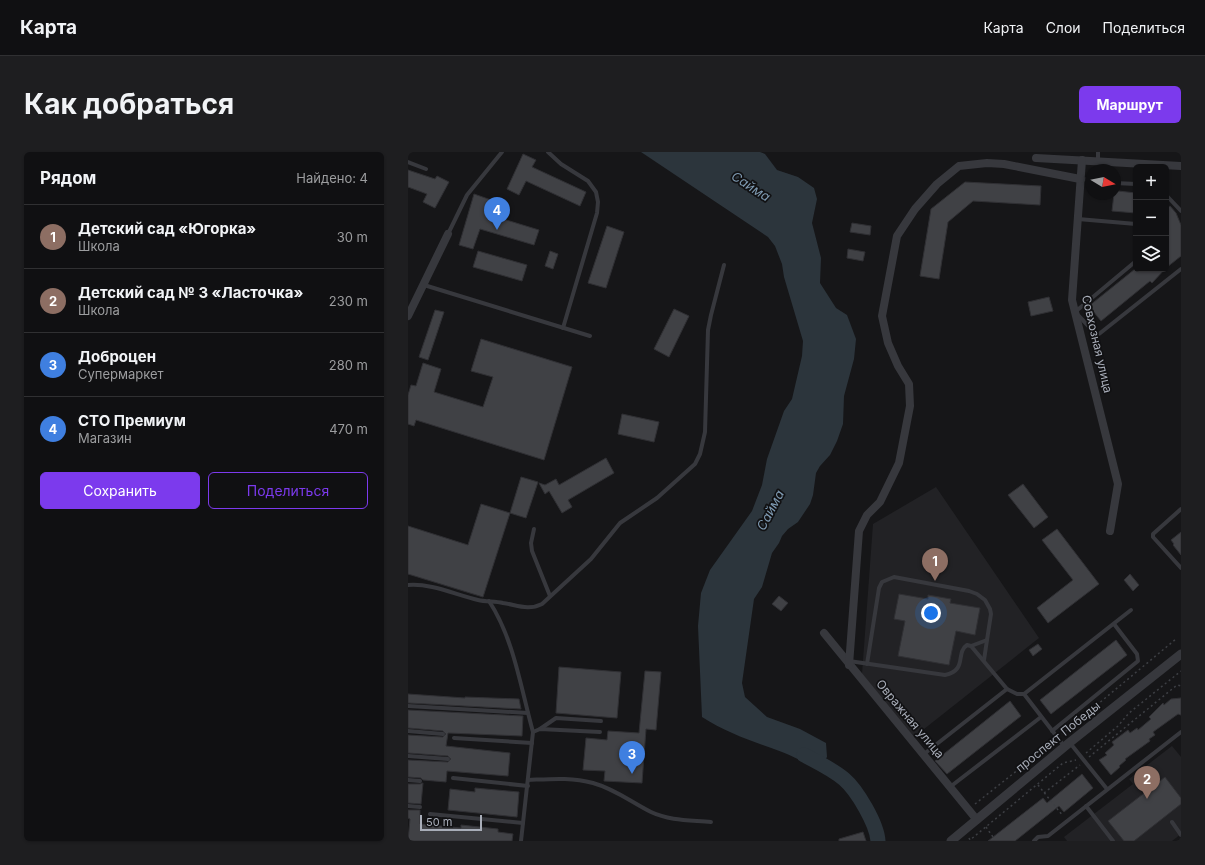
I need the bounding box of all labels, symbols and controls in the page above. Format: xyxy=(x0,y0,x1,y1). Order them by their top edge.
text: Карта xyxy=(20,16,77,39)
text: Карта xyxy=(983,19,1024,36)
text: Слои xyxy=(1046,19,1081,36)
text: Поделиться xyxy=(1103,19,1185,36)
button: Маршрут xyxy=(1079,86,1181,123)
text: Как добраться xyxy=(24,87,234,121)
north arrow xyxy=(1085,164,1121,200)
map controls xyxy=(1133,164,1169,272)
button: + xyxy=(1133,164,1169,200)
text: Рядом xyxy=(40,168,96,188)
water label: Сайма xyxy=(729,168,773,204)
text: Найдено: 4 xyxy=(296,170,368,186)
pin: 4 xyxy=(484,197,510,230)
button: − xyxy=(1133,200,1169,236)
text: Детский сад «Югорка» xyxy=(78,219,256,238)
text: 1 xyxy=(50,229,56,245)
text: 30 m xyxy=(337,229,368,245)
button: layers xyxy=(1133,236,1169,272)
text: Школа xyxy=(78,238,120,254)
text: Детский сад № 3 «Ласточка» xyxy=(78,283,303,302)
text: 2 xyxy=(49,293,57,309)
text: 230 m xyxy=(329,293,368,309)
street label: Совхозная улица xyxy=(1079,293,1116,394)
text: Школа xyxy=(78,302,120,318)
text: Доброцен xyxy=(78,347,156,366)
text: 3 xyxy=(49,357,57,373)
text: 280 m xyxy=(329,357,368,373)
text: Супермаркет xyxy=(78,366,164,382)
text: СТО Премиум xyxy=(78,411,186,430)
text: 4 xyxy=(49,421,57,437)
text: 470 m xyxy=(329,421,368,437)
text: Магазин xyxy=(78,430,132,446)
button: Сохранить xyxy=(40,472,200,509)
button: Поделиться xyxy=(208,472,368,509)
water label: Сайма xyxy=(753,487,787,533)
pin: 1 xyxy=(922,548,948,581)
your location xyxy=(921,603,941,623)
street label: Овражная улица xyxy=(873,676,948,761)
street label: проспект Победы xyxy=(1012,698,1103,775)
pin: 3 xyxy=(619,741,645,774)
pin: 2 xyxy=(1134,766,1160,799)
scale bar xyxy=(420,813,482,832)
text: 50 m xyxy=(426,815,452,829)

